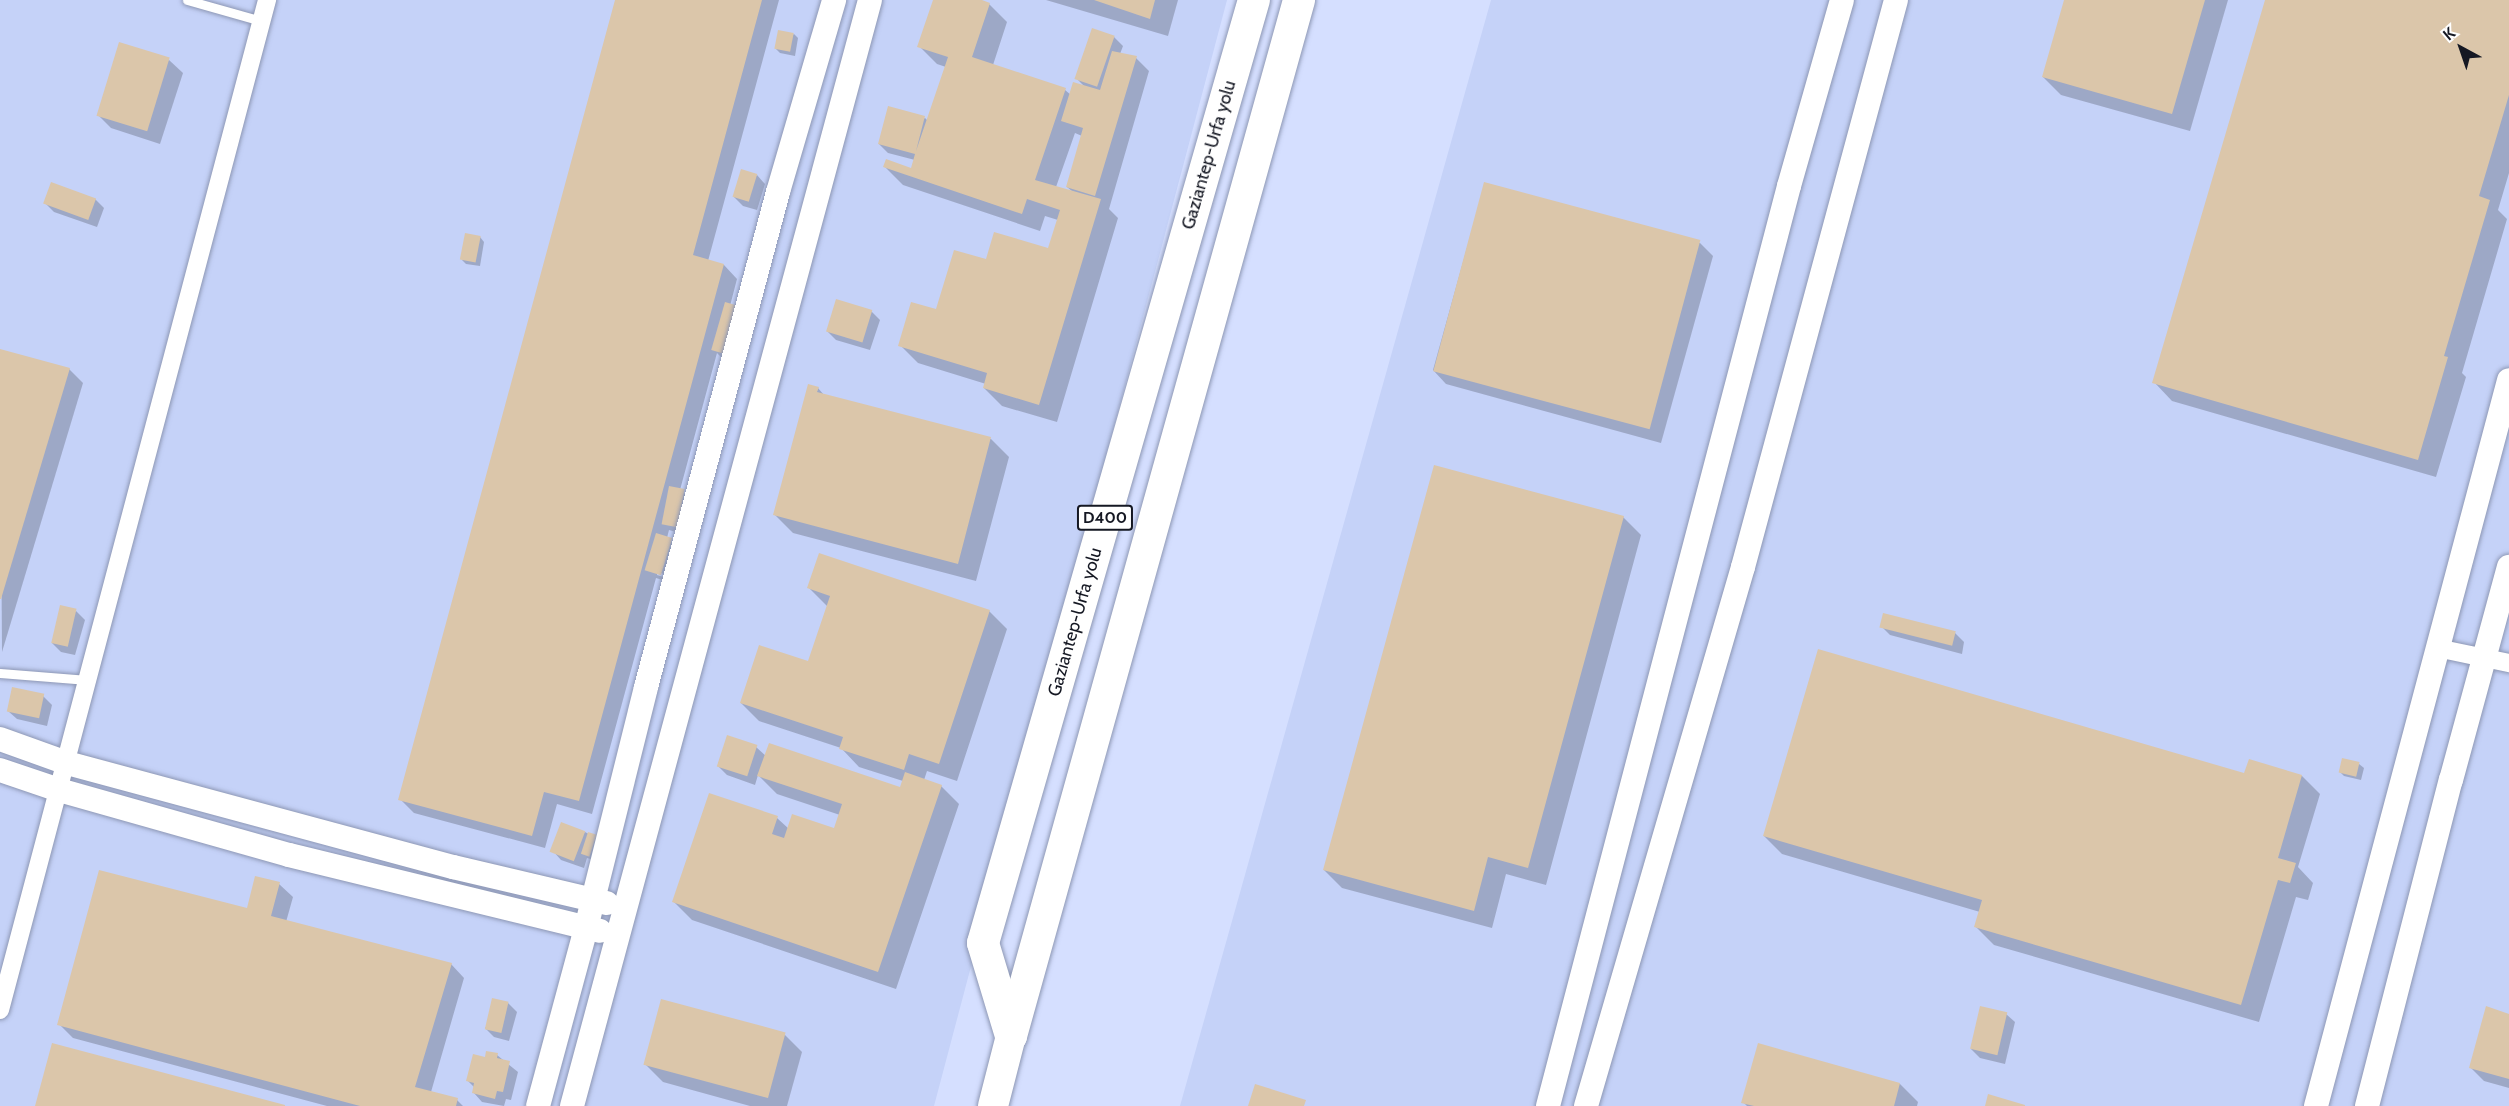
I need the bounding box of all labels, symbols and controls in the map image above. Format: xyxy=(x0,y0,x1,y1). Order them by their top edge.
north arrow xyxy=(2431,18,2491,78)
text: K xyxy=(2439,23,2459,44)
street label: Gaziantep-Urfa yolu xyxy=(1177,78,1241,232)
road number: D400 xyxy=(1076,505,1134,531)
street label: Gaziantep-Urfa yolu xyxy=(1043,545,1107,699)

